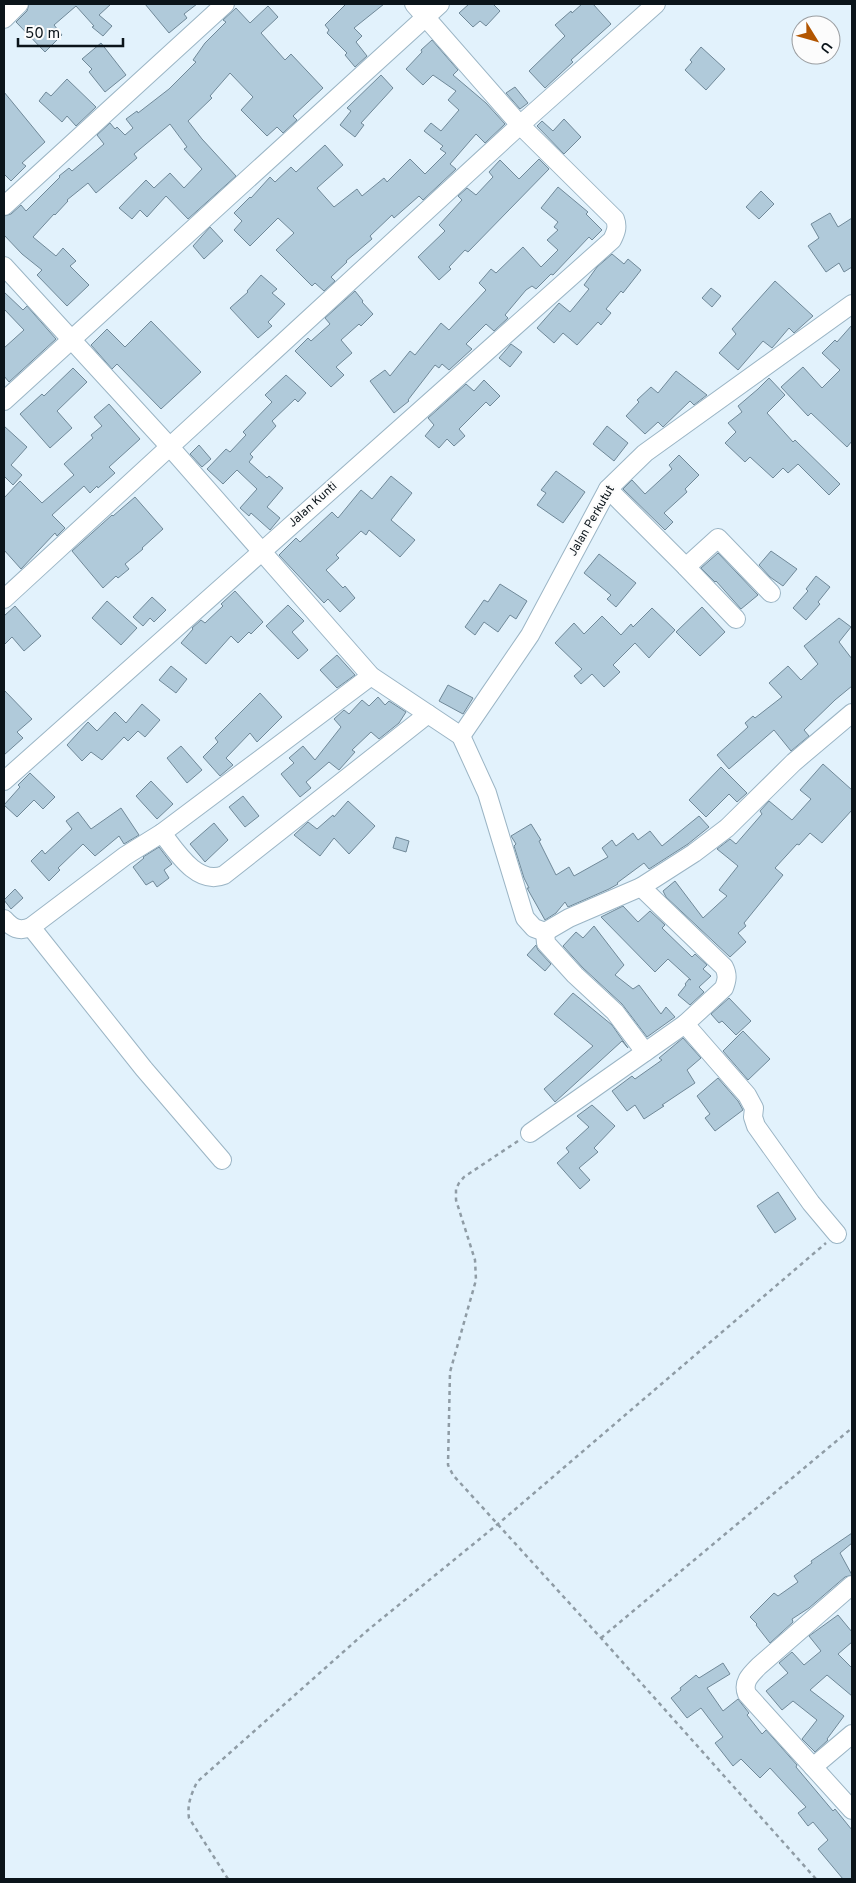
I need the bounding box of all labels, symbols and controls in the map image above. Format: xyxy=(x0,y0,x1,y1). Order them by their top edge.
scale bar xyxy=(18,15,122,47)
north arrow xyxy=(791,15,841,65)
text: 50 m xyxy=(25,25,60,44)
text: U xyxy=(815,38,835,56)
street label: Jalan Kunti xyxy=(285,479,341,531)
street label: Jalan Perkutut xyxy=(565,483,619,559)

